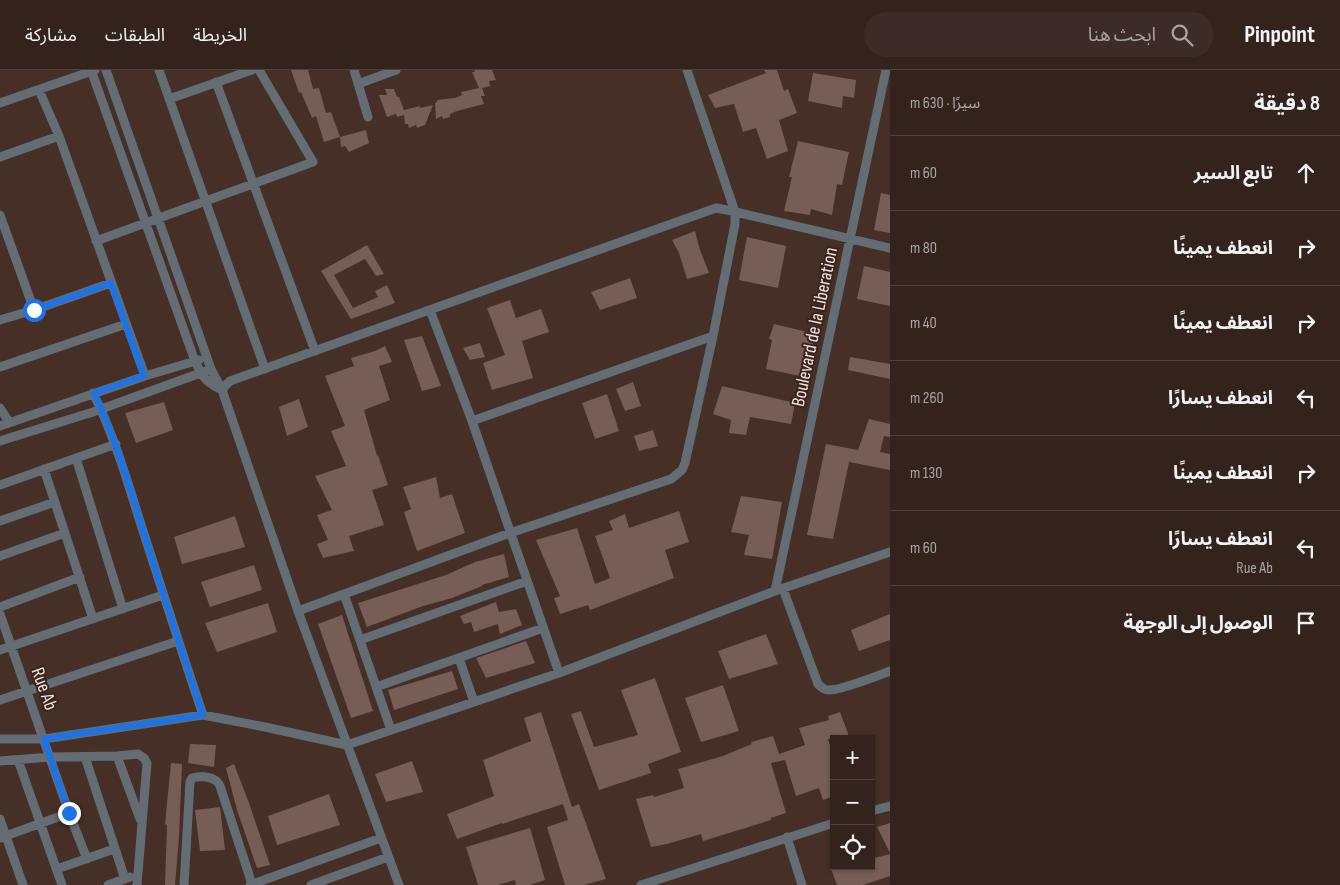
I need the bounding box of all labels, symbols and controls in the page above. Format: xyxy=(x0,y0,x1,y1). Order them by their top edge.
search box xyxy=(864,12,1214,57)
text: Pinpoint xyxy=(1244,20,1315,49)
icon: search xyxy=(1168,21,1196,49)
text: ابحث هنا xyxy=(1088,24,1156,47)
text: مشاركة xyxy=(25,25,77,46)
text: الطبقات xyxy=(105,25,165,46)
text: الخريطة xyxy=(193,25,247,46)
text: 8 دقيقة xyxy=(1254,91,1320,116)
text: سيرًا · 630 m xyxy=(910,94,980,113)
icon: ahead xyxy=(1292,159,1320,187)
text: تابع السير xyxy=(1194,162,1273,185)
text: 60 m xyxy=(910,164,937,183)
icon: right xyxy=(1292,234,1320,262)
text: انعطف يمينًا xyxy=(1173,237,1273,260)
text: 80 m xyxy=(910,239,937,258)
street label: Boulevard de la Liberation xyxy=(787,245,843,409)
route start xyxy=(23,299,46,322)
icon: right xyxy=(1292,309,1320,337)
text: انعطف يمينًا xyxy=(1173,312,1273,335)
text: 40 m xyxy=(910,314,937,333)
icon: left xyxy=(1292,384,1320,412)
text: انعطف يسارًا xyxy=(1168,387,1273,410)
text: 260 m xyxy=(910,389,944,408)
icon: right xyxy=(1292,459,1320,487)
text: انعطف يمينًا xyxy=(1173,462,1273,485)
text: 130 m xyxy=(910,464,942,483)
text: انعطف يسارًا xyxy=(1168,528,1273,551)
icon: left xyxy=(1292,534,1320,562)
text: 60 m xyxy=(910,539,937,558)
text: Rue Ab xyxy=(1236,559,1273,578)
icon: arrive xyxy=(1292,609,1320,637)
text: الوصول إلى الوجهة xyxy=(1124,612,1273,635)
street label: Rue Ab xyxy=(26,665,62,713)
map controls xyxy=(830,735,875,870)
button: + xyxy=(830,735,875,780)
button: − xyxy=(830,780,875,825)
route end xyxy=(58,802,81,825)
button: locate xyxy=(830,825,875,870)

